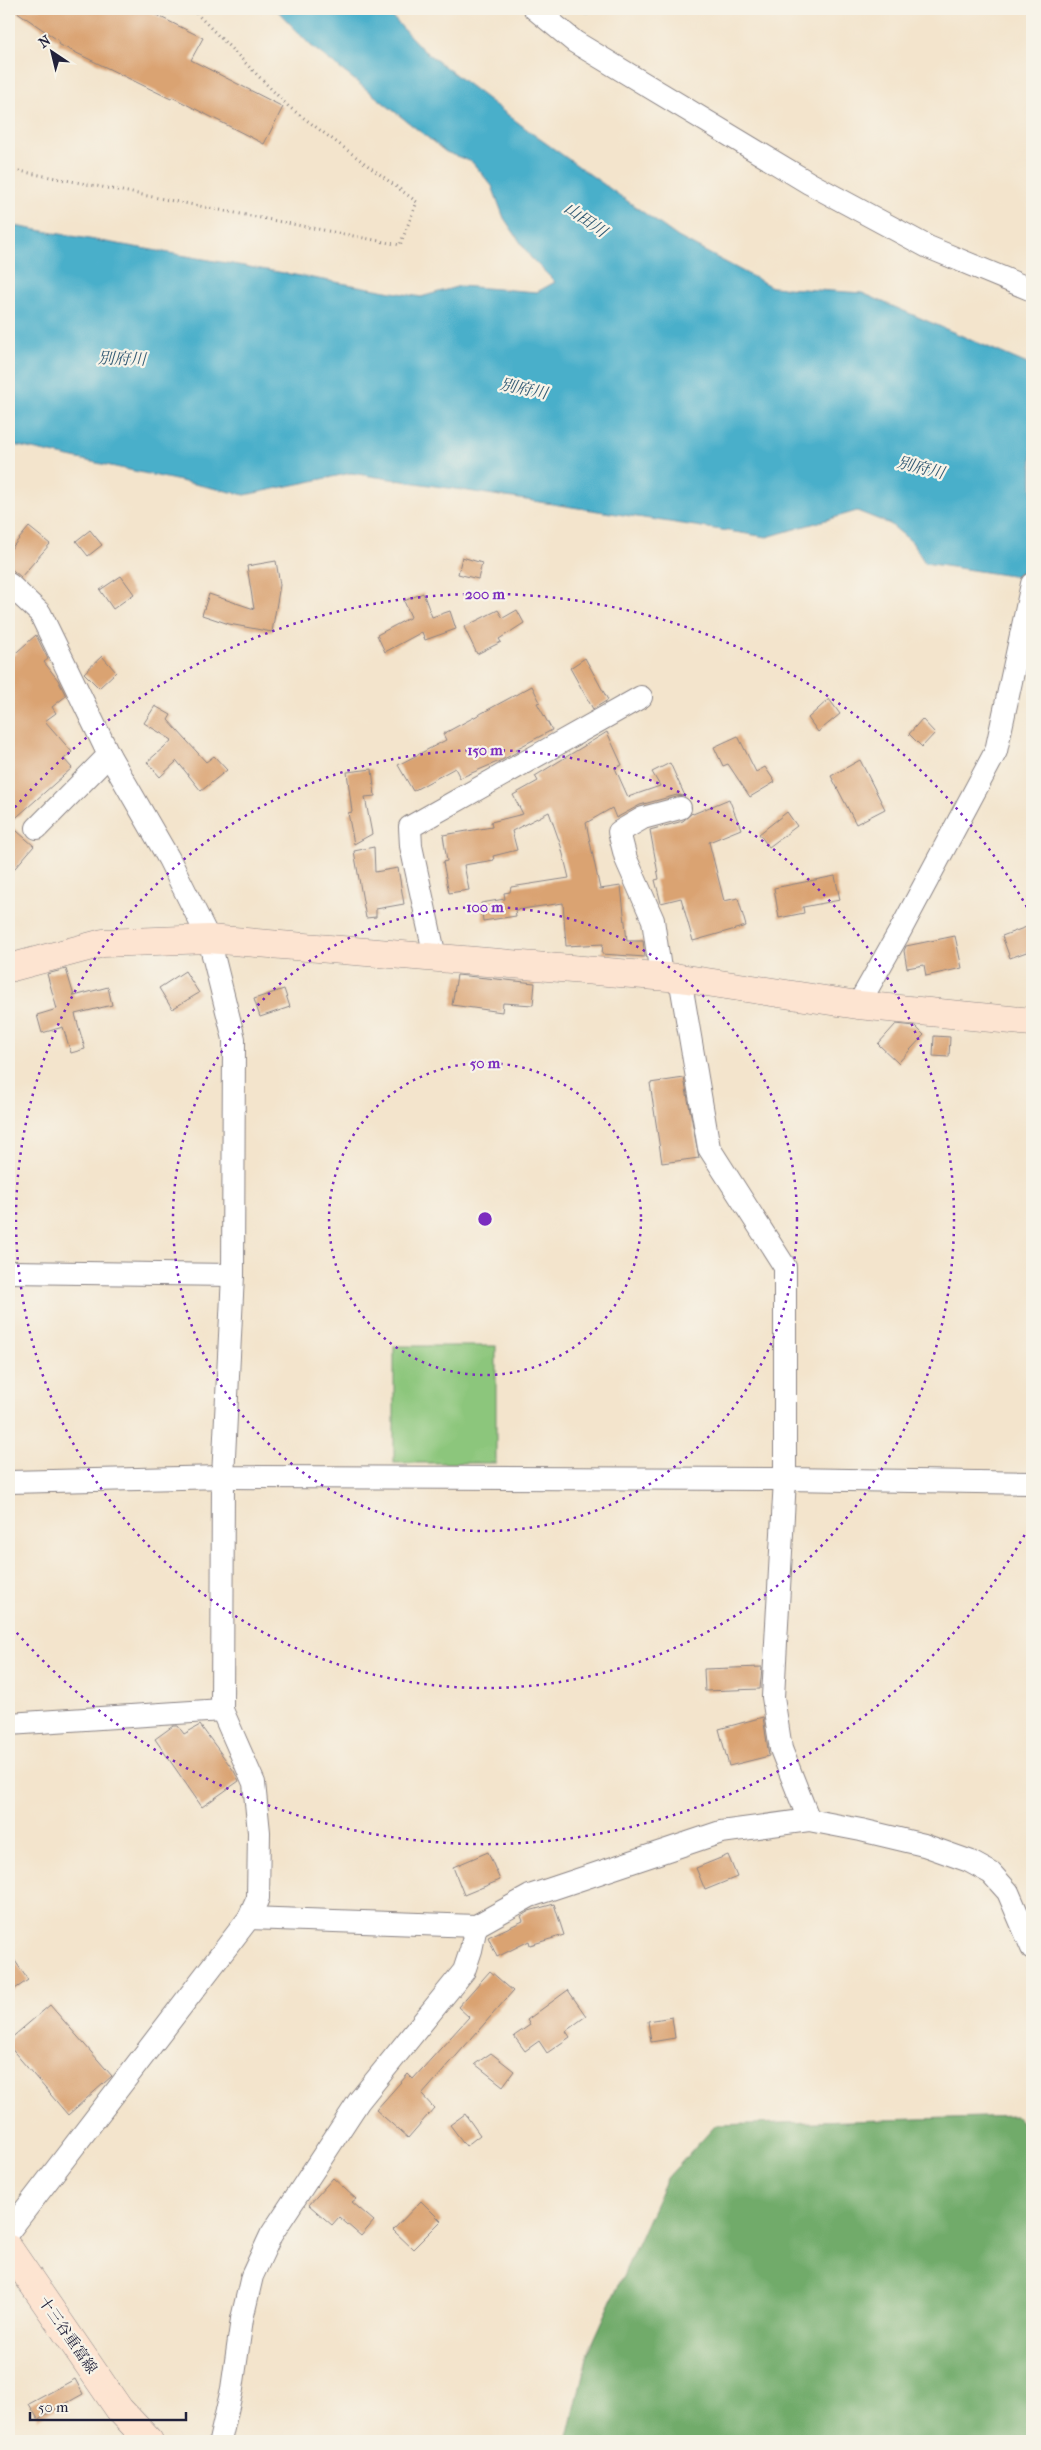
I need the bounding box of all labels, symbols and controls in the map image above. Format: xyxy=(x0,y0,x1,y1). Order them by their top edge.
north arrow xyxy=(28,28,78,78)
text: N xyxy=(36,32,54,52)
water label: 山田川 xyxy=(561,198,612,242)
water label: 別府川 xyxy=(98,348,148,369)
water label: 別府川 xyxy=(498,374,551,403)
water label: 別府川 xyxy=(895,452,948,483)
text: 200 m xyxy=(465,585,505,603)
text: 150 m xyxy=(467,741,503,759)
text: 100 m xyxy=(466,898,504,916)
text: 50 m xyxy=(470,1054,501,1072)
centre of rings xyxy=(476,1210,494,1228)
street label: 十三谷重富線 xyxy=(35,2293,101,2377)
scale bar xyxy=(30,2390,186,2422)
text: 50 m xyxy=(38,2398,69,2416)

